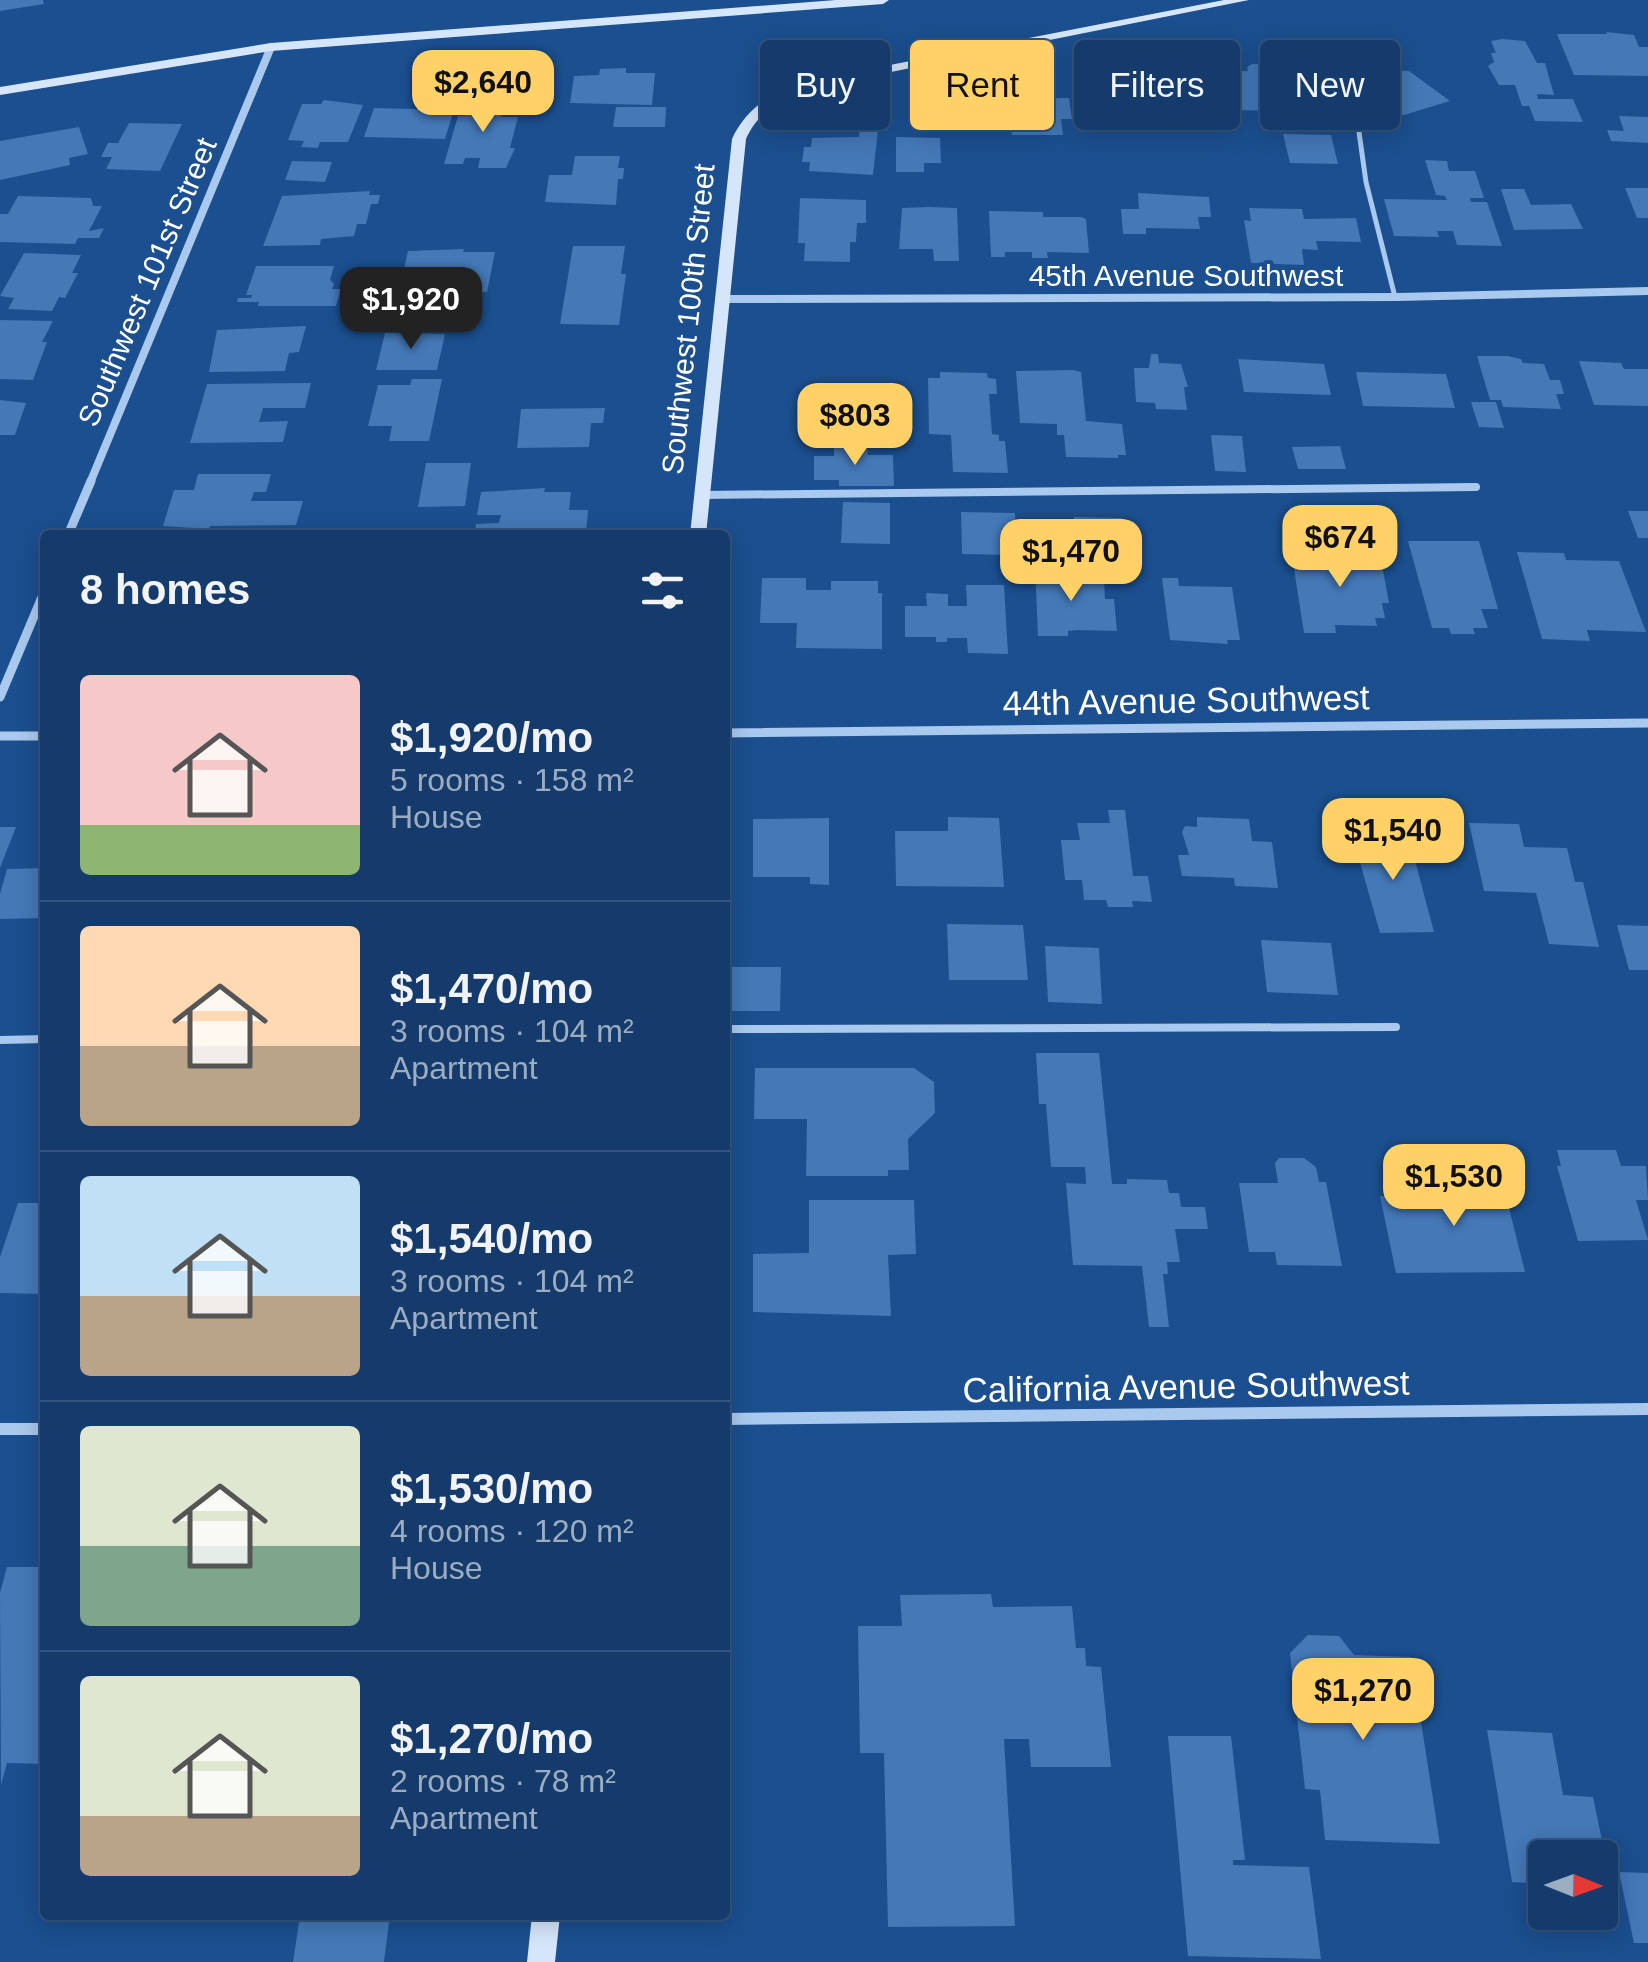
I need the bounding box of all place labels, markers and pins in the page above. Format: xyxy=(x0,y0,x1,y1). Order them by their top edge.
pin: $2,640 xyxy=(402,50,564,135)
pin: $1,920 xyxy=(330,267,492,352)
pin: $803 xyxy=(796,383,914,468)
pin: $674 xyxy=(1281,505,1399,590)
pin: $1,470 xyxy=(990,519,1152,604)
pin: $1,540 xyxy=(1312,798,1474,883)
pin: $1,530 xyxy=(1373,1144,1535,1229)
pin: $1,270 xyxy=(1282,1658,1444,1743)

